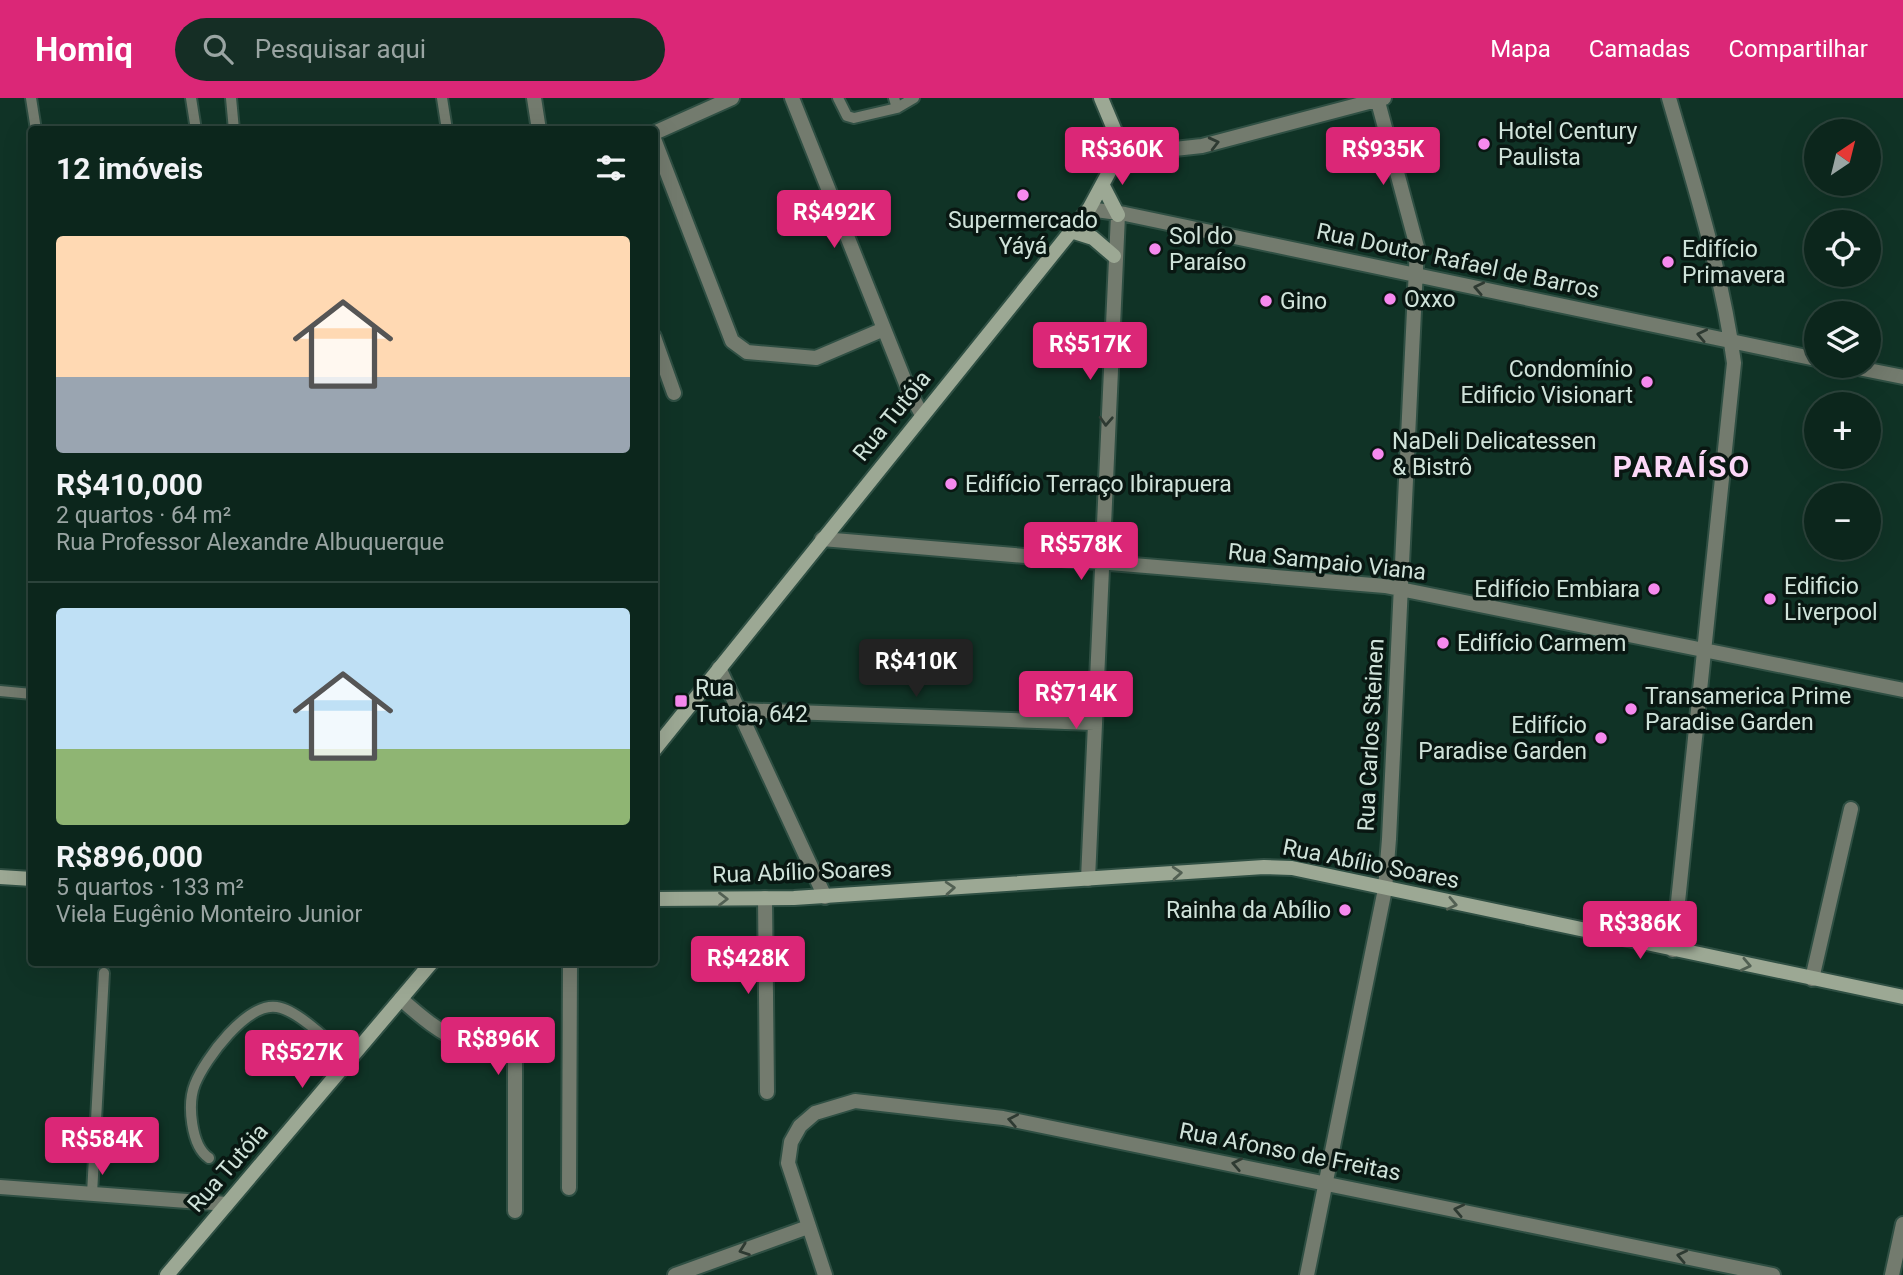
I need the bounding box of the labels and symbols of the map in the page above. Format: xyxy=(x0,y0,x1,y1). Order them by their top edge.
place label: Hotel Century Paulista xyxy=(1498,118,1638,171)
north arrow xyxy=(1804,119,1881,196)
pin: R$360K xyxy=(1065,127,1179,187)
pin: R$935K xyxy=(1326,127,1440,187)
marker: Hotel Century Paulista xyxy=(1476,136,1492,152)
one-way arrow xyxy=(1208,137,1220,151)
marker: Supermercado Yáyá xyxy=(1015,187,1031,203)
pin: R$492K xyxy=(777,190,891,250)
place label: Supermercado Yáyá xyxy=(948,207,1098,260)
street label: Rua Doutor Rafael de Barros xyxy=(1314,218,1602,304)
place label: Sol do Paraíso xyxy=(1169,223,1246,276)
place label: Edifício Primavera xyxy=(1682,236,1785,289)
marker: Sol do Paraíso xyxy=(1147,241,1163,257)
marker: Edifício Primavera xyxy=(1660,254,1676,270)
one-way arrow xyxy=(1473,282,1485,296)
place label: Oxxo xyxy=(1404,286,1456,313)
place label: Gino xyxy=(1280,288,1327,315)
marker: Oxxo xyxy=(1382,291,1398,307)
marker: Gino xyxy=(1258,293,1274,309)
pin: R$517K xyxy=(1033,322,1147,382)
one-way arrow xyxy=(1696,328,1708,343)
place label: Condomínio Edificio Visionart xyxy=(1460,356,1633,409)
street label: Rua Tutóia xyxy=(847,365,937,467)
marker: Condomínio Edificio Visionart xyxy=(1639,374,1655,390)
one-way arrow xyxy=(1099,416,1114,427)
place label: NaDeli Delicatessen & Bistrô xyxy=(1392,428,1596,481)
marker: NaDeli Delicatessen & Bistrô xyxy=(1370,446,1386,462)
district label: PARAÍSO xyxy=(1613,449,1751,484)
place label: Edifício Terraço Ibirapuera xyxy=(965,471,1232,498)
marker: Edifício Terraço Ibirapuera xyxy=(943,476,959,492)
pin: R$578K xyxy=(1024,522,1138,582)
street label: Rua Sampaio Viana xyxy=(1227,538,1427,586)
place label: Edificio Liverpool xyxy=(1784,573,1878,626)
place label: Edifício Embiara xyxy=(1474,576,1640,603)
marker: Edifício Embiara xyxy=(1646,581,1662,597)
marker: Edificio Liverpool xyxy=(1762,591,1778,607)
place label: Edifício Carmem xyxy=(1457,630,1626,657)
marker: Edifício Carmem xyxy=(1435,635,1451,651)
street label: Rua Carlos Steinen xyxy=(1352,638,1390,832)
pin: R$410K xyxy=(859,640,973,699)
pin: R$714K xyxy=(1019,672,1133,731)
place label: Rua Tutoia, 642 xyxy=(695,675,808,728)
place label: Transamerica Prime Paradise Garden xyxy=(1645,683,1851,736)
marker: Rua Tutoia, 642 xyxy=(673,693,689,709)
marker: Transamerica Prime Paradise Garden xyxy=(1623,701,1639,717)
place label: Edifício Paradise Garden xyxy=(1418,712,1587,765)
marker: Edifício Paradise Garden xyxy=(1593,730,1609,746)
street label: Rua Abílio Soares xyxy=(1280,834,1462,894)
street label: Rua Abílio Soares xyxy=(712,855,892,889)
one-way arrow xyxy=(1172,866,1183,881)
one-way arrow xyxy=(945,881,956,896)
one-way arrow xyxy=(718,891,728,907)
one-way arrow xyxy=(1446,895,1458,910)
place label: Rainha da Abílio xyxy=(1166,897,1331,924)
marker: Rainha da Abílio xyxy=(1337,902,1353,918)
pin: R$386K xyxy=(1583,902,1697,961)
pin: R$428K xyxy=(691,936,805,996)
one-way arrow xyxy=(1740,957,1752,972)
pin: R$896K xyxy=(441,1018,555,1077)
pin: R$527K xyxy=(245,1030,359,1090)
one-way arrow xyxy=(1007,1113,1019,1128)
street label: Rua Afonso de Freitas xyxy=(1177,1117,1403,1187)
pin: R$584K xyxy=(45,1118,159,1177)
street label: Rua Tutóia xyxy=(182,1118,274,1218)
one-way arrow xyxy=(1231,1157,1243,1172)
one-way arrow xyxy=(1453,1203,1465,1218)
one-way arrow xyxy=(739,1242,751,1256)
one-way arrow xyxy=(1676,1250,1688,1265)

